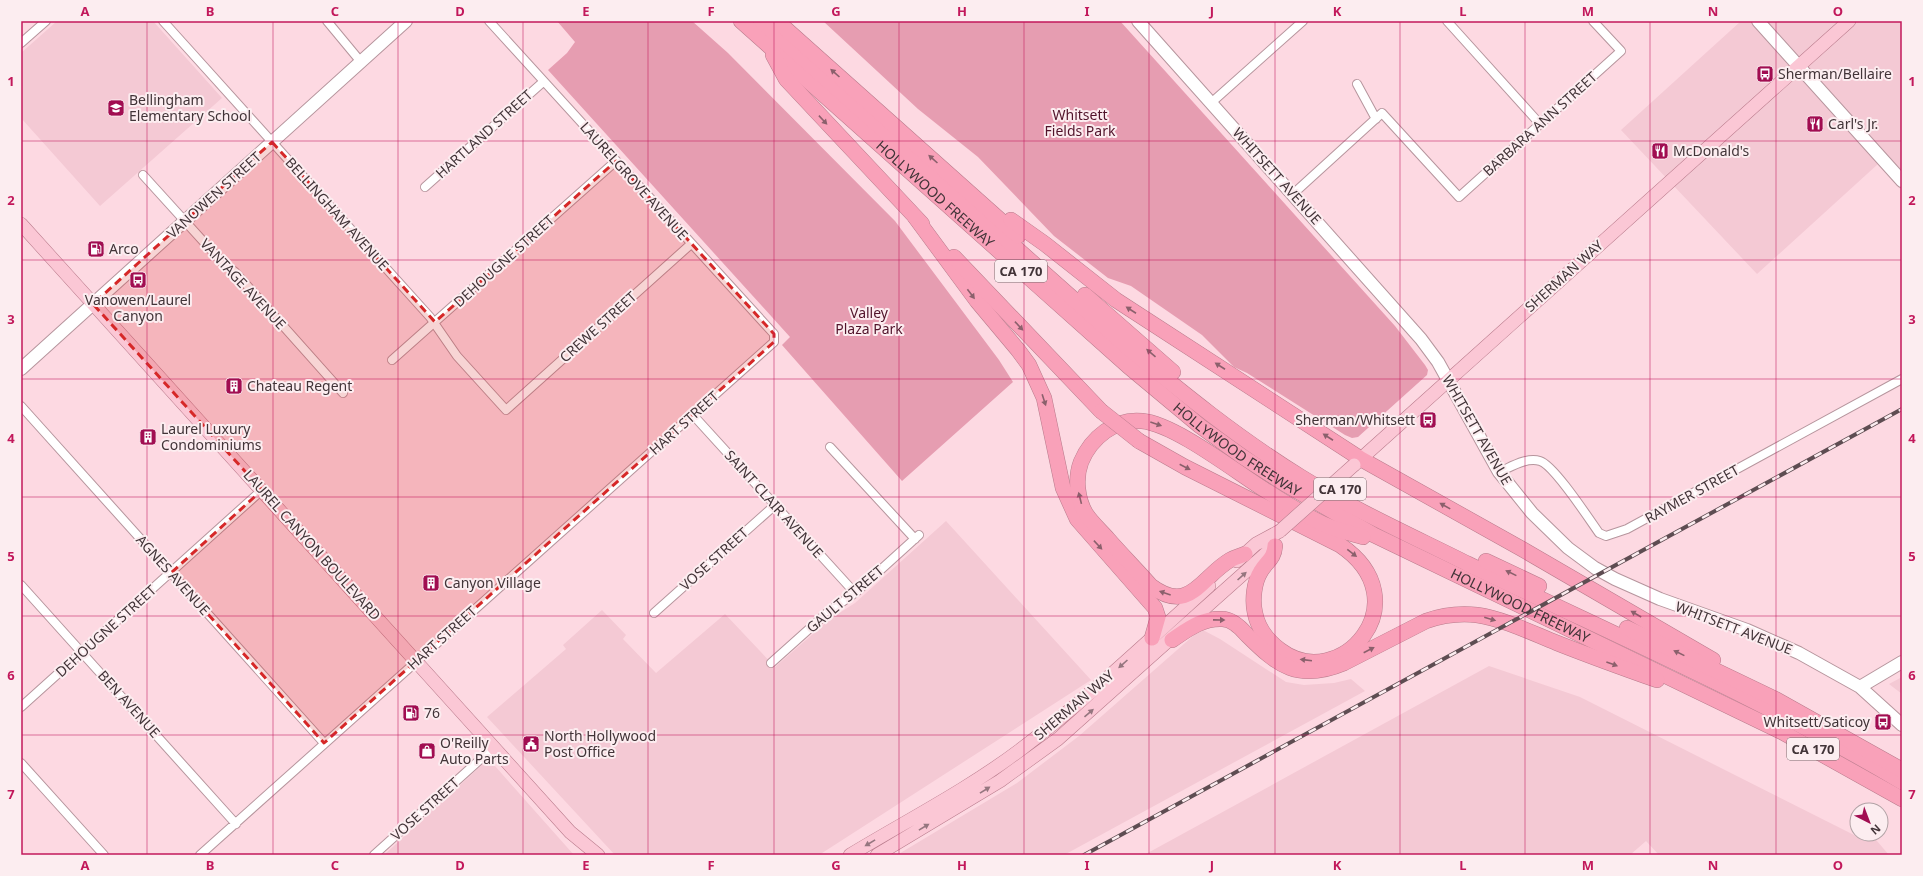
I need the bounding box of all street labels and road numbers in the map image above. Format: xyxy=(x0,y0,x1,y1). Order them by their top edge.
street label: BARBARA ANN STREET xyxy=(1479,67,1601,180)
street label: HARTLAND STREET xyxy=(431,85,536,182)
street label: LAURELGROVE AVENUE xyxy=(576,118,693,244)
street label: WHITSETT AVENUE xyxy=(1229,123,1326,228)
street label: HOLLYWOOD FREEWAY xyxy=(872,136,999,251)
street label: VANOWEN STREET xyxy=(162,147,265,242)
street label: BELLINGHAM AVENUE xyxy=(281,153,393,274)
street label: DEHOUGNE STREET xyxy=(449,210,558,311)
street label: VANTAGE AVENUE xyxy=(196,234,290,333)
street label: SHERMAN WAY xyxy=(1521,235,1607,316)
road number: CA 170 xyxy=(995,260,1047,282)
street label: CREWE STREET xyxy=(555,287,640,366)
street label: WHITSETT AVENUE xyxy=(1438,371,1517,488)
street label: HART STREET xyxy=(645,386,723,459)
street label: HOLLYWOOD FREEWAY xyxy=(1169,398,1305,500)
street label: SAINT CLAIR AVENUE xyxy=(721,446,828,562)
street label: RAYMER STREET xyxy=(1641,460,1743,527)
street label: LAUREL CANYON BOULEVARD xyxy=(240,465,385,624)
road number: CA 170 xyxy=(1314,478,1366,500)
street label: VOSE STREET xyxy=(675,523,752,594)
street label: AGNES AVENUE xyxy=(132,530,215,619)
street label: GAULT STREET xyxy=(802,561,887,637)
street label: HOLLYWOOD FREEWAY xyxy=(1448,563,1593,647)
street label: DEHOUGNE STREET xyxy=(51,580,160,681)
street label: WHITSETT AVENUE xyxy=(1673,596,1796,659)
street label: HART STREET xyxy=(403,601,481,674)
street label: SHERMAN WAY xyxy=(1030,665,1118,744)
street label: BEN AVENUE xyxy=(94,666,165,741)
road number: CA 170 xyxy=(1787,738,1839,760)
street label: VOSE STREET xyxy=(386,773,463,844)

